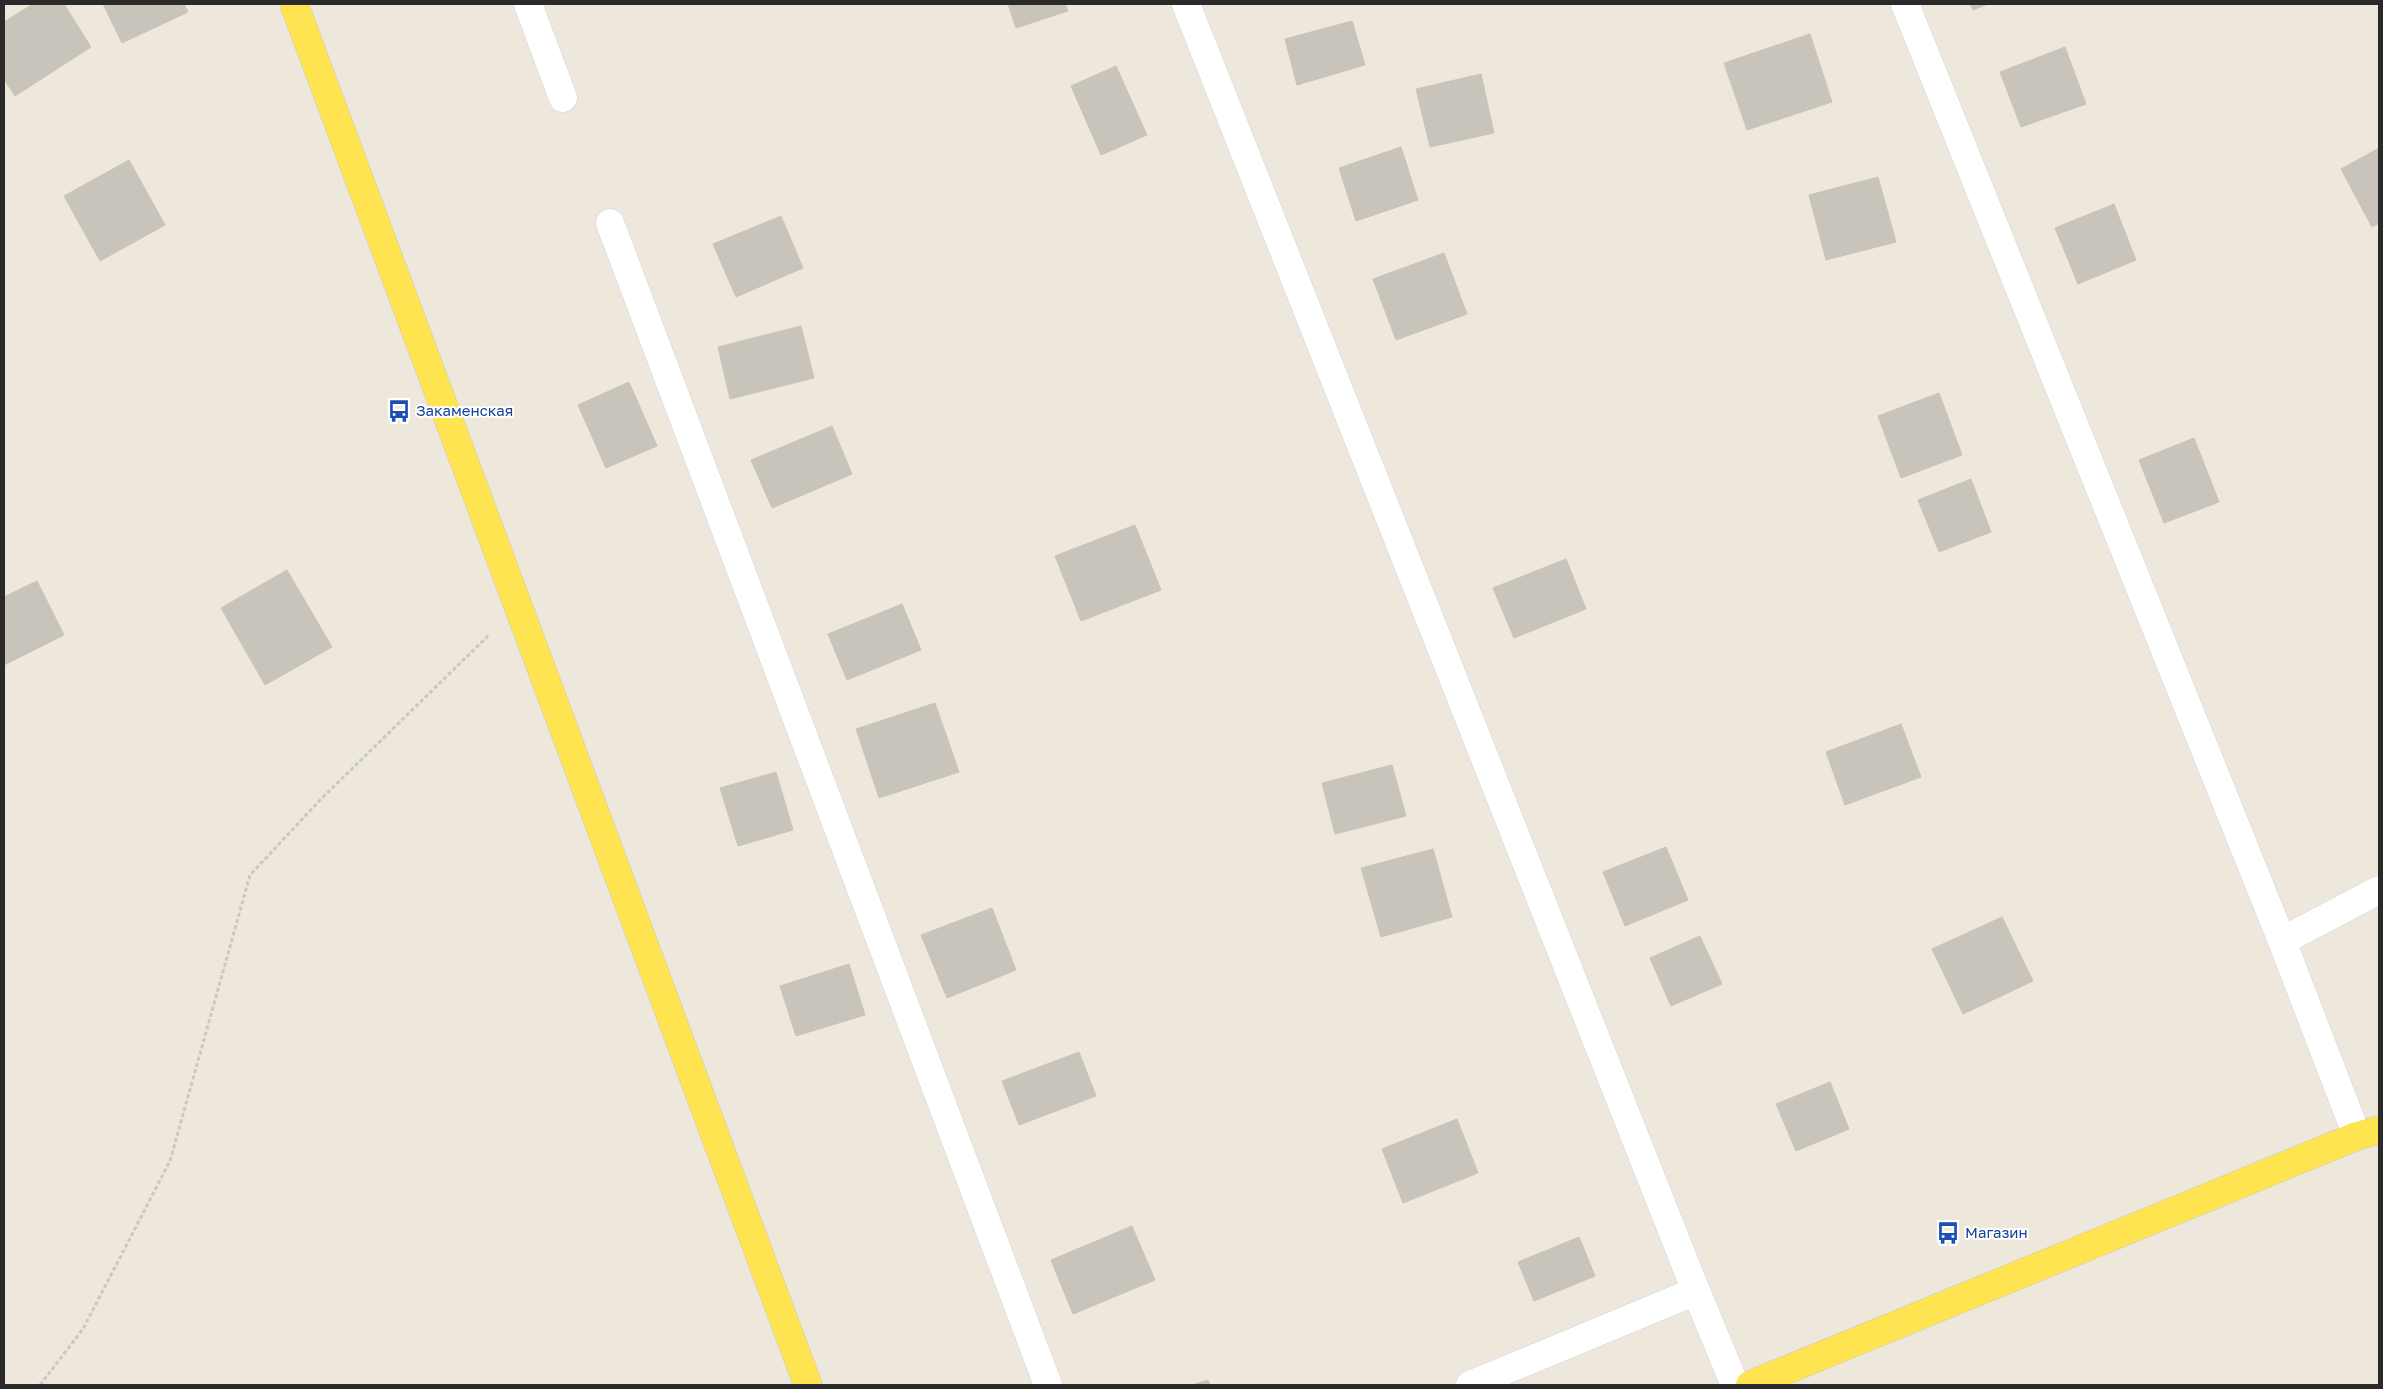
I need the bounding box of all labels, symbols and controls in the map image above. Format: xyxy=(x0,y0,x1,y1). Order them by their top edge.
bus stop icon: Закаменская xyxy=(386,398,412,424)
place label: Закаменская xyxy=(416,401,513,419)
bus stop icon: Магазин xyxy=(1935,1220,1961,1246)
place label: Магазин xyxy=(1965,1223,2028,1241)

